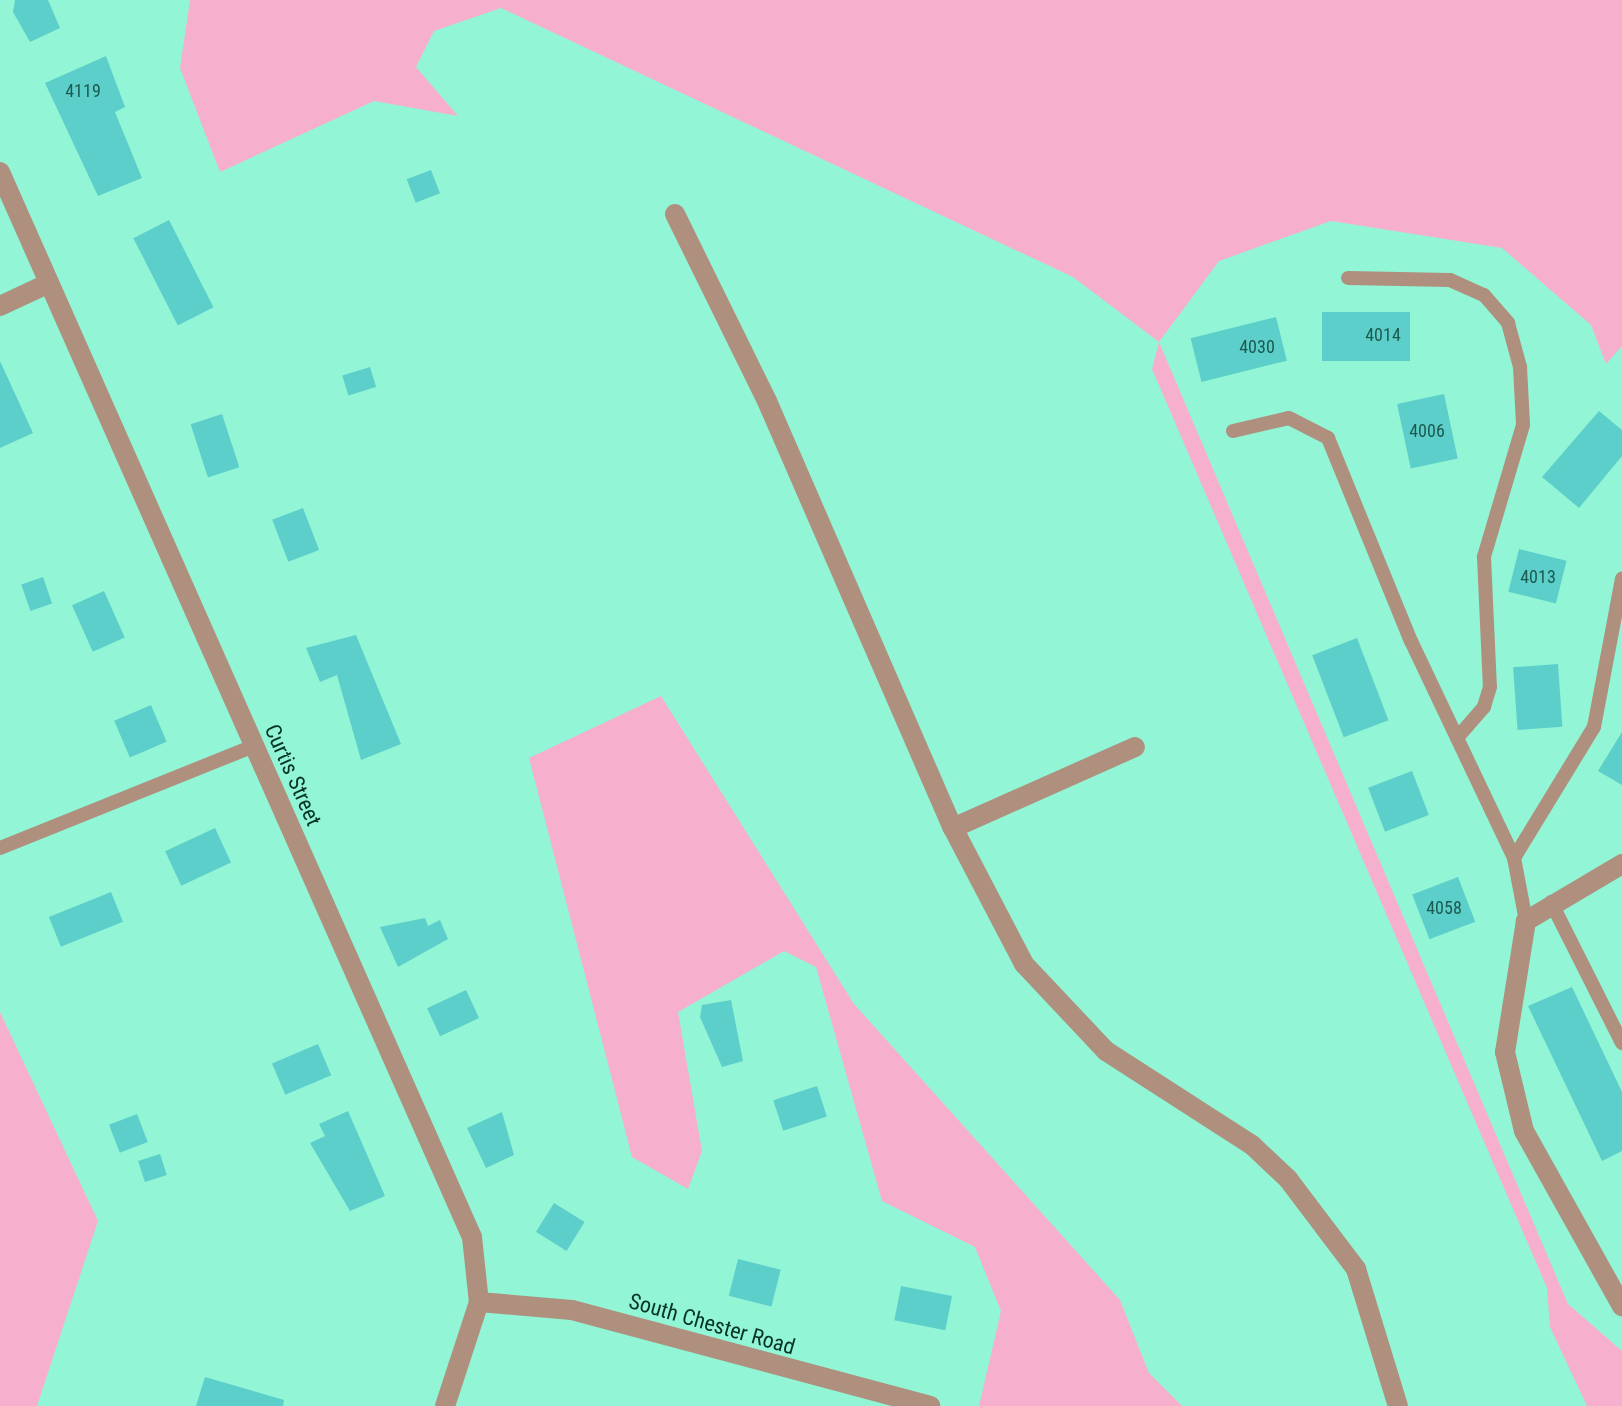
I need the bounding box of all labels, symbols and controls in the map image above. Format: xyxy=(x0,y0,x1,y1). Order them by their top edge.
house number: 4119 xyxy=(65,80,101,102)
house number: 4014 xyxy=(1365,324,1401,346)
house number: 4030 xyxy=(1239,336,1275,358)
house number: 4006 xyxy=(1409,420,1445,442)
house number: 4013 xyxy=(1520,566,1556,588)
street label: Curtis Street xyxy=(259,720,327,830)
house number: 4058 xyxy=(1426,897,1462,919)
street label: South Chester Road xyxy=(626,1288,798,1360)

